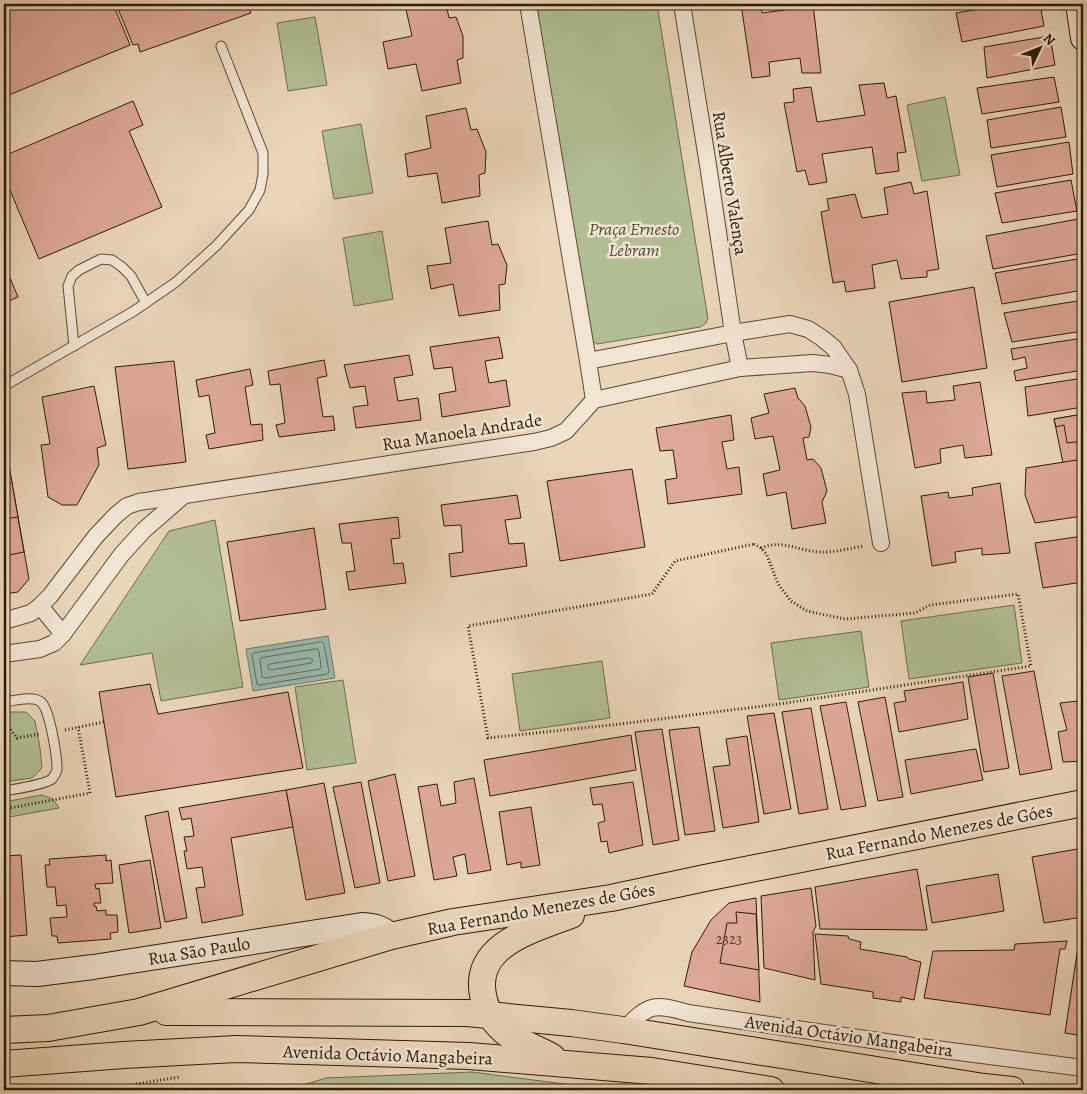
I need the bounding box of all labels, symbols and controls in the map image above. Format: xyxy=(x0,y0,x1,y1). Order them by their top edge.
north arrow xyxy=(1014,22,1064,72)
text: N xyxy=(1039,29,1060,50)
street label: Rua Alberto Valença xyxy=(707,109,753,257)
park label: Praça Ernesto Lebram xyxy=(589,217,679,262)
street label: Rua Manoela Andrade xyxy=(380,408,544,456)
street label: Rua Fernando Menezes de Góes xyxy=(823,798,1055,866)
street label: Rua Fernando Menezes de Góes xyxy=(425,877,657,941)
house number: 2323 xyxy=(716,929,742,949)
street label: Rua São Paulo xyxy=(146,931,252,971)
street label: Avenida Octávio Mangabeira xyxy=(742,1009,955,1063)
street label: Avenida Octávio Mangabeira xyxy=(282,1039,494,1071)

